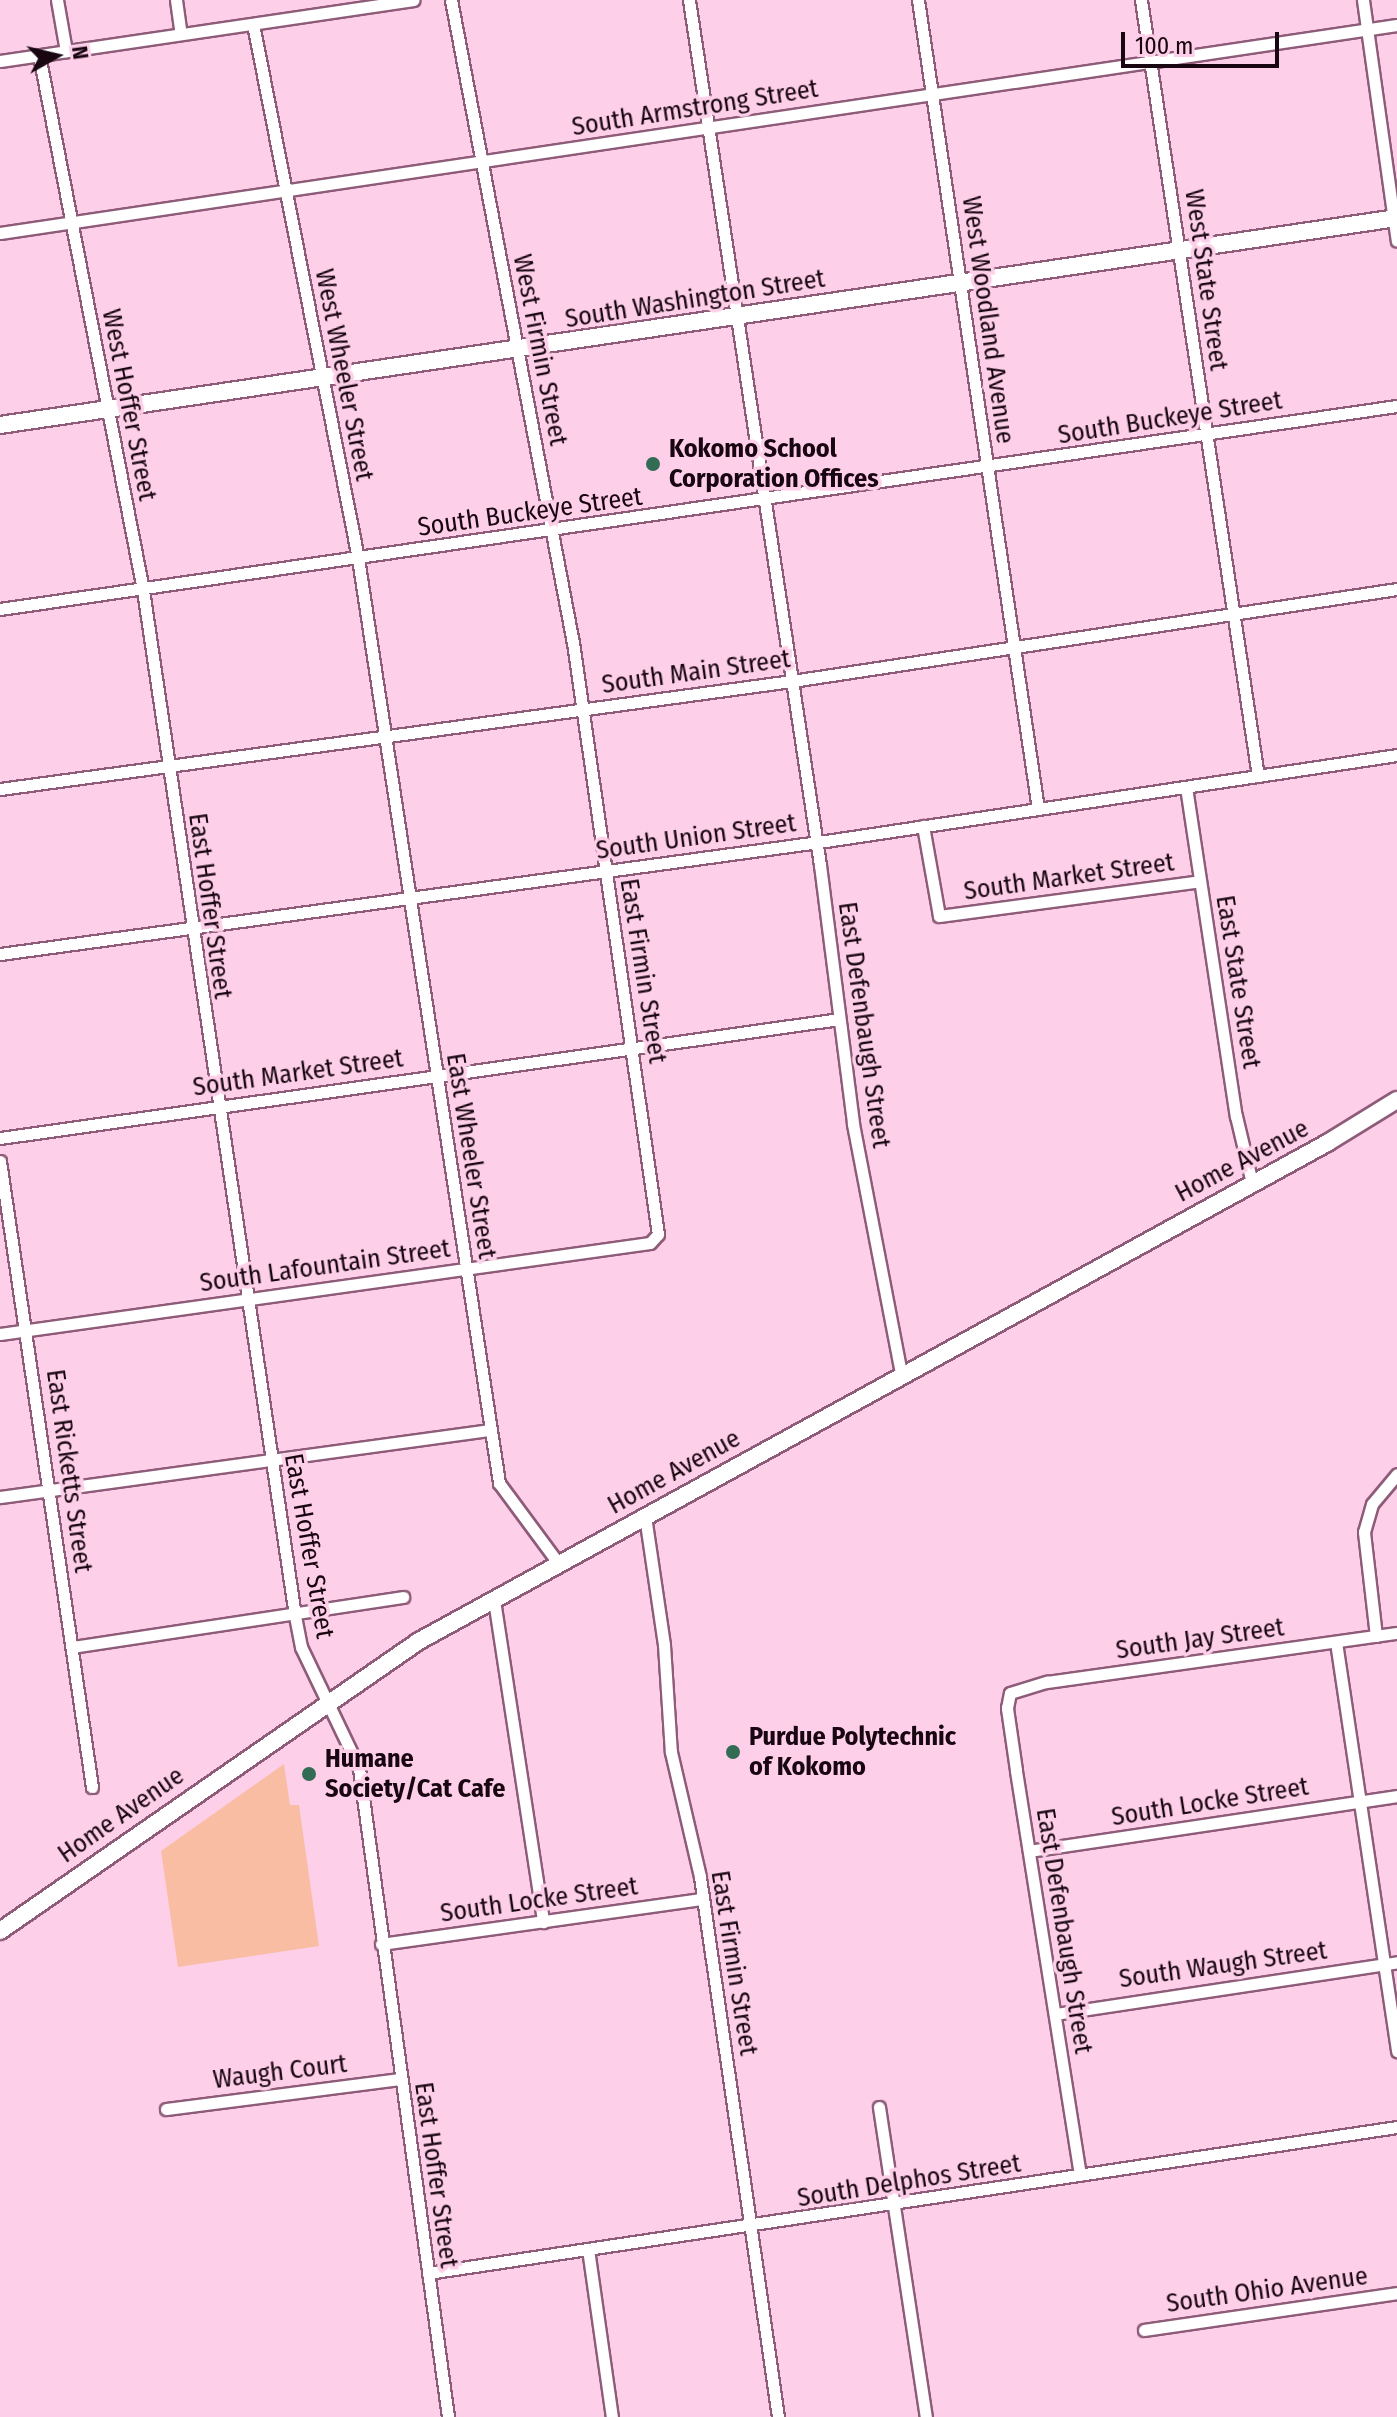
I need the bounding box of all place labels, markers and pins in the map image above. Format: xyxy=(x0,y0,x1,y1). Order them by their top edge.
place label: Kokomo School Corporation Offices xyxy=(669,433,879,494)
marker: Kokomo School Corporation Offices xyxy=(644,455,662,473)
place label: Purdue Polytechnic of Kokomo xyxy=(749,1721,956,1782)
place label: Humane Society/Cat Cafe xyxy=(325,1743,505,1804)
marker: Purdue Polytechnic of Kokomo xyxy=(724,1743,742,1761)
marker: Humane Society/Cat Cafe xyxy=(300,1765,318,1783)

